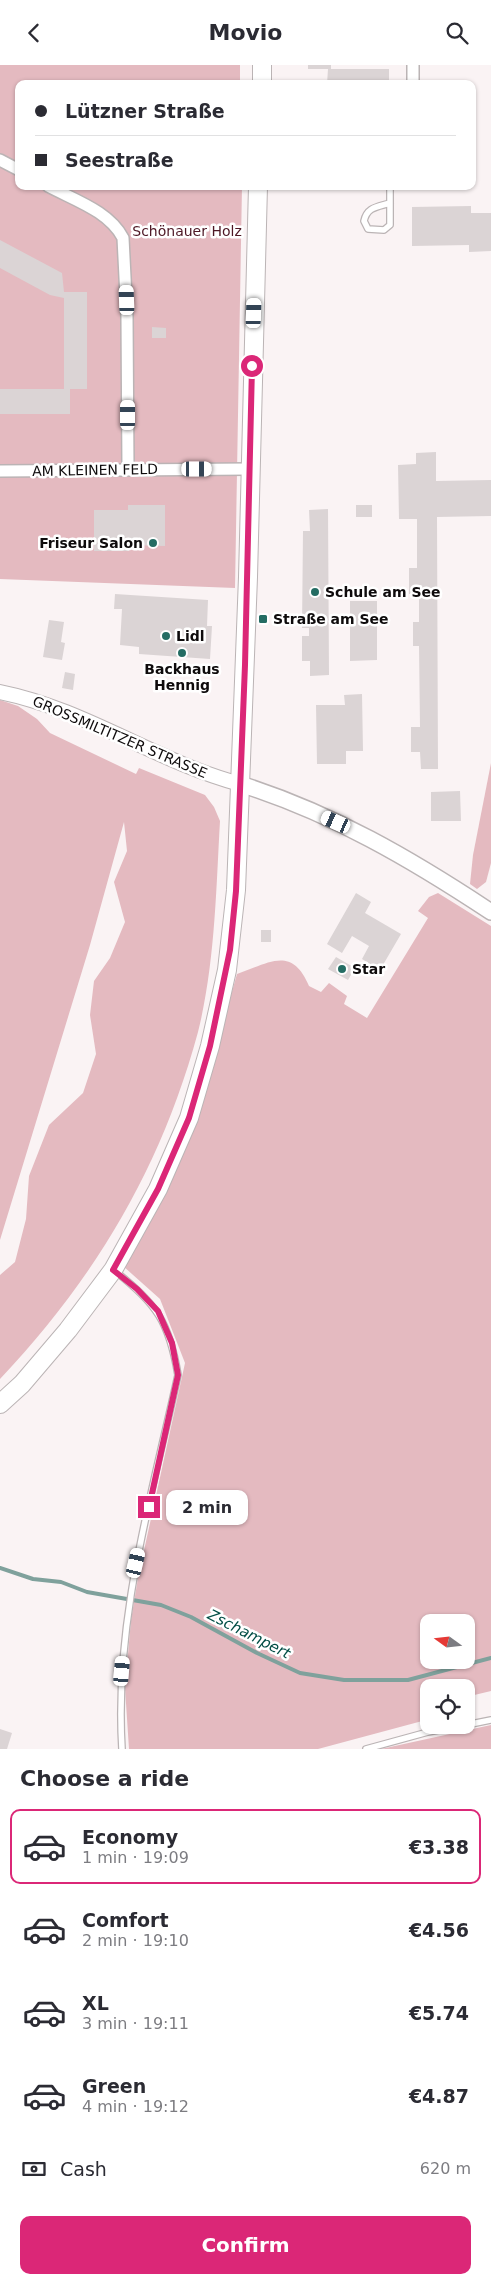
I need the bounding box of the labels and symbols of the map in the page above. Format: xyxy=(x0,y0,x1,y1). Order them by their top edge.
park label: Schönauer Holz xyxy=(132,223,242,239)
car xyxy=(118,285,135,315)
car xyxy=(245,298,262,328)
route start xyxy=(241,355,263,377)
car xyxy=(120,400,135,430)
street label: AM KLEINEN FELD xyxy=(32,461,158,479)
car xyxy=(182,462,212,477)
place label: Friseur Salon xyxy=(39,535,143,551)
marker: Friseur Salon xyxy=(147,537,159,549)
place label: Schule am See xyxy=(325,584,440,600)
marker: Schule am See xyxy=(309,586,321,598)
place label: Straße am See xyxy=(273,611,389,627)
marker: Straße am See xyxy=(257,613,269,625)
place label: Lidl xyxy=(176,628,205,644)
marker: Lidl xyxy=(160,630,172,642)
marker: Backhaus Hennig xyxy=(176,647,188,659)
place label: Backhaus Hennig xyxy=(144,661,220,693)
street label: GROSSMILTITZER STRASSE xyxy=(30,693,210,781)
car xyxy=(319,809,352,835)
place label: Star xyxy=(352,961,385,977)
marker: Star xyxy=(336,963,348,975)
callout: 2 min xyxy=(166,1489,249,1525)
route end xyxy=(138,1496,160,1518)
car xyxy=(125,1547,146,1579)
water label: Zschampert xyxy=(204,1605,294,1663)
north arrow xyxy=(420,1614,475,1669)
car xyxy=(113,1655,130,1687)

